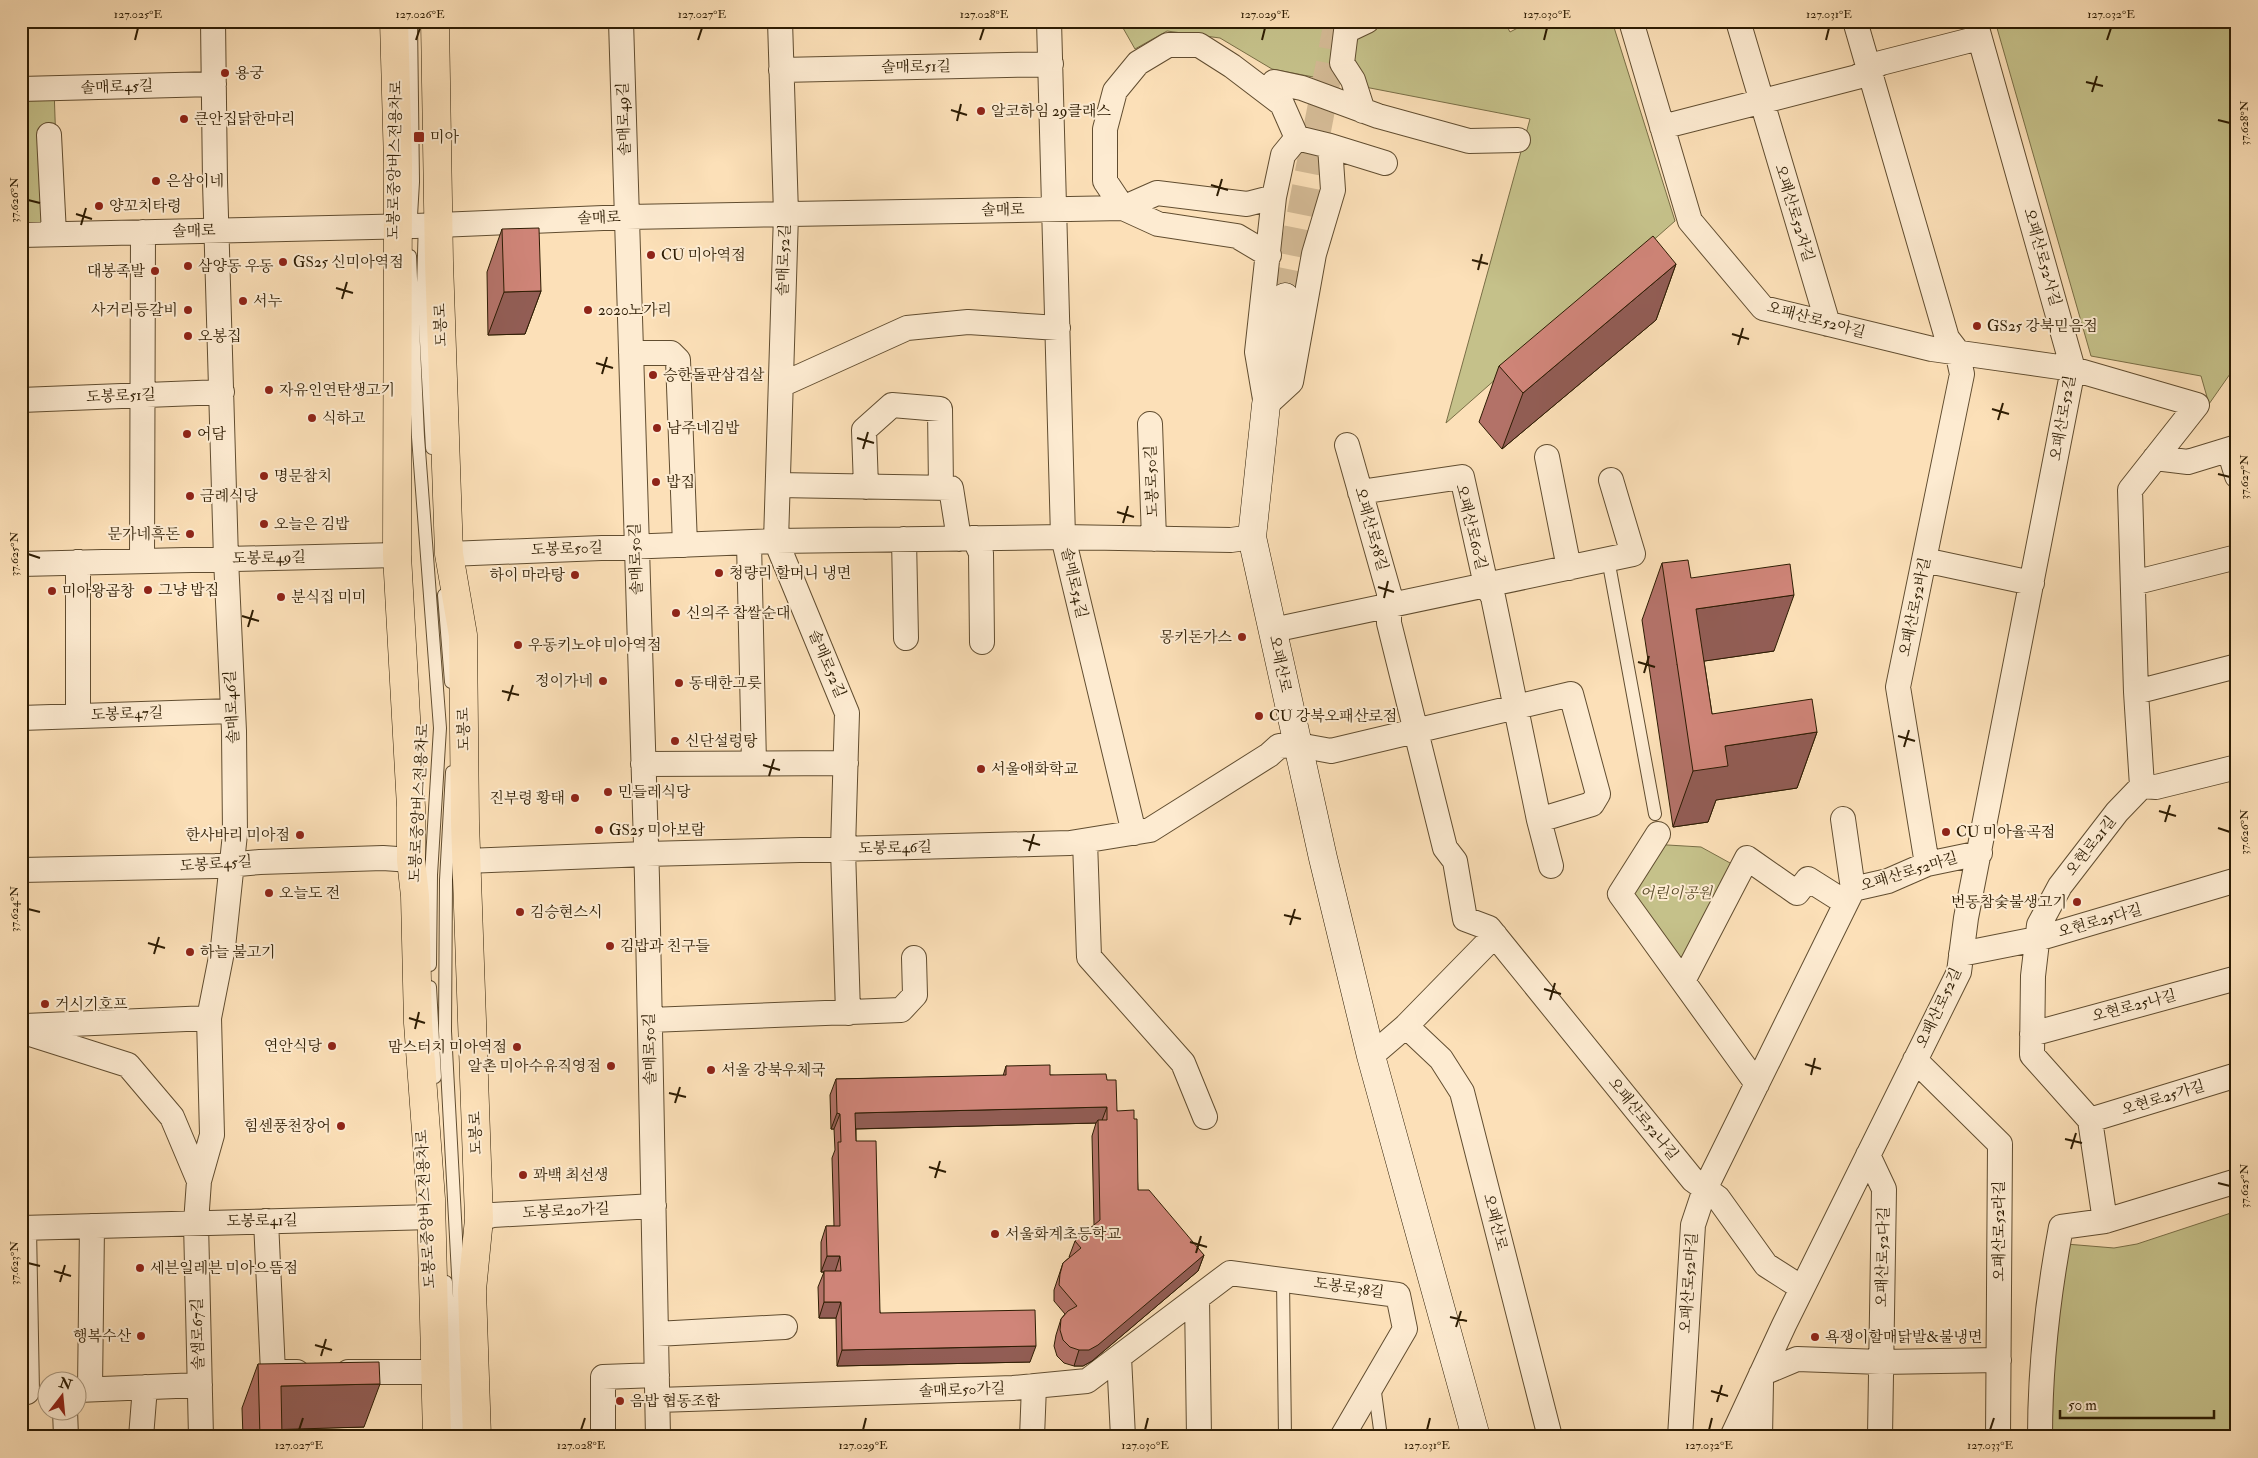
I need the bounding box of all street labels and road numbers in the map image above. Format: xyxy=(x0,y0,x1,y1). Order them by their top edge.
street label: 솔매로51길 xyxy=(881,57,951,77)
street label: 솔매로45길 xyxy=(80,76,154,98)
street label: 도봉로중앙버스전용차로 xyxy=(384,80,406,240)
street label: 솔매로49길 xyxy=(613,82,635,156)
street label: 오패산로52자길 xyxy=(1770,162,1818,264)
street label: 솔매로 xyxy=(981,200,1025,220)
street label: 오패산로52사길 xyxy=(2019,206,2065,308)
street label: 솔매로 xyxy=(577,208,622,228)
street label: 솔매로 xyxy=(172,221,216,241)
street label: 솔매로52길 xyxy=(773,224,795,296)
street label: 오패산로52아길 xyxy=(1765,298,1867,342)
street label: 도봉로 xyxy=(431,302,451,347)
street label: 오패산로52길 xyxy=(2046,374,2080,462)
street label: 도봉로51길 xyxy=(86,385,156,407)
street label: 도봉로50길 xyxy=(1141,445,1163,517)
street label: 오패산로60길 xyxy=(1451,482,1491,572)
street label: 오패산로58길 xyxy=(1350,485,1392,573)
street label: 솔매로50길 xyxy=(625,523,647,595)
street label: 도봉로50길 xyxy=(531,538,603,560)
street label: 솔매로54길 xyxy=(1057,546,1091,620)
street label: 도봉로49길 xyxy=(232,548,306,568)
street label: 오패산로52바길 xyxy=(1895,556,1935,658)
street label: 솔매로52길 xyxy=(804,627,850,701)
street label: 오패산로 xyxy=(1265,634,1295,695)
street label: 솔매로46길 xyxy=(221,670,243,744)
street label: 도봉로47길 xyxy=(90,703,164,725)
street label: 도봉로 xyxy=(454,707,474,751)
street label: 도봉로중앙버스전용차로 xyxy=(405,722,433,883)
street label: 오현로21길 xyxy=(2062,812,2120,880)
street label: 도봉로46길 xyxy=(858,838,932,858)
street label: 오패산로52마길 xyxy=(1858,848,1960,896)
street label: 도봉로45길 xyxy=(179,852,253,876)
street label: 오현로25다길 xyxy=(2056,900,2144,942)
street label: 오패산로52길 xyxy=(1912,965,1966,1051)
street label: 오현로25나길 xyxy=(2090,986,2178,1026)
street label: 솔매로50길 xyxy=(640,1013,660,1085)
street label: 오패산로52나길 xyxy=(1604,1074,1682,1164)
street label: 오현로25가길 xyxy=(2119,1076,2207,1120)
street label: 도봉로 xyxy=(466,1110,486,1155)
street label: 도봉로중앙버스전용차로 xyxy=(412,1128,440,1289)
street label: 오패산로52라길 xyxy=(1990,1180,2009,1282)
street label: 오패산로 xyxy=(1479,1192,1511,1253)
street label: 도봉로20가길 xyxy=(522,1199,610,1223)
street label: 오패산로52다길 xyxy=(1873,1206,1893,1308)
street label: 도봉로41길 xyxy=(226,1211,298,1231)
street label: 오패산로52마길 xyxy=(1676,1232,1702,1334)
street label: 도봉로38길 xyxy=(1313,1274,1385,1302)
street label: 솔샘로67길 xyxy=(188,1298,208,1370)
street label: 솔매로50가길 xyxy=(918,1379,1006,1401)

